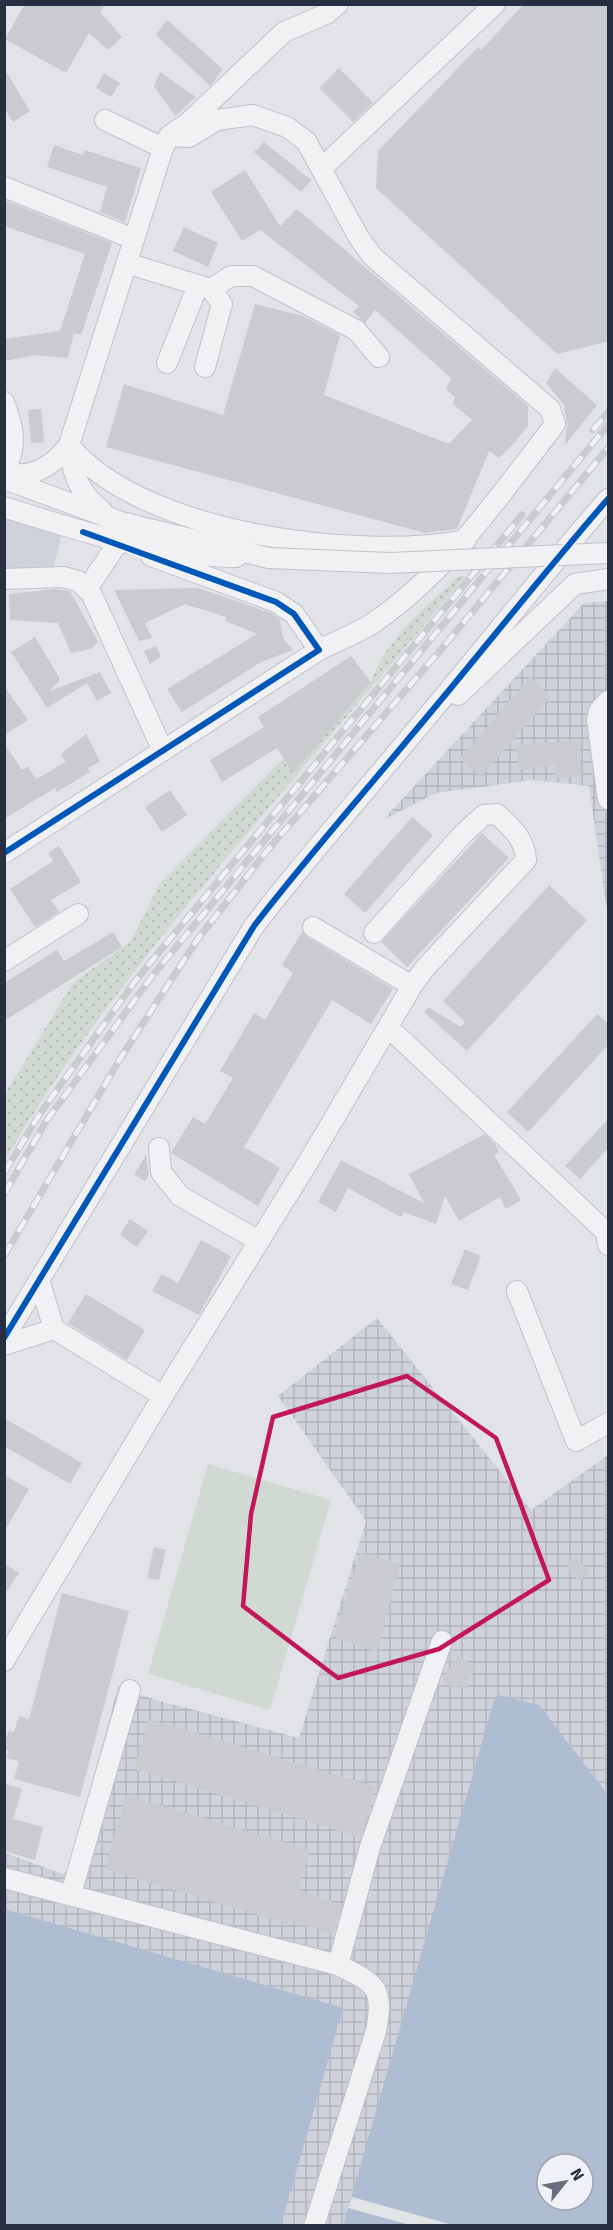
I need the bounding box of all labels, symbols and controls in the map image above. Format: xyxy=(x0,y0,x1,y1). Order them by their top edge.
north arrow xyxy=(535,2152,595,2212)
text: N xyxy=(566,2165,588,2185)

